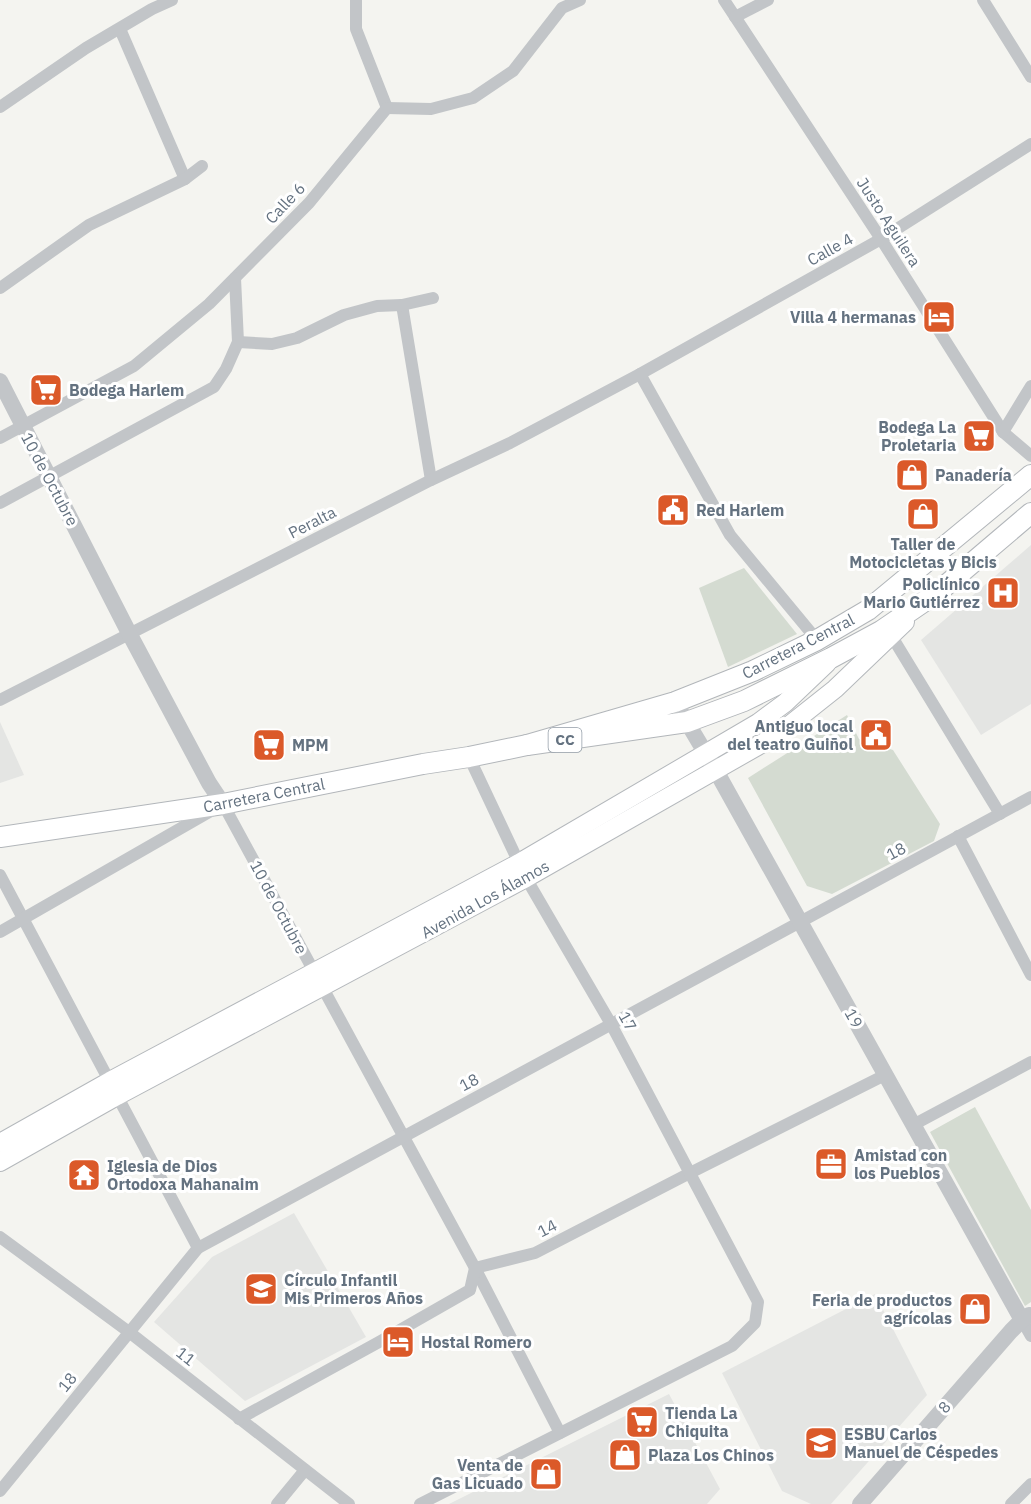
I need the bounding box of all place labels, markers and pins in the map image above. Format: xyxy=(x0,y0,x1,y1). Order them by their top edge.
hotel icon: Villa 4 hermanas xyxy=(921,299,957,335)
place label: Villa 4 hermanas xyxy=(790,307,916,327)
supermarket icon: Bodega Harlem xyxy=(28,372,64,408)
place label: Bodega Harlem xyxy=(69,380,184,400)
place label: Bodega La Proletaria xyxy=(878,417,956,455)
supermarket icon: Bodega La Proletaria xyxy=(961,418,997,454)
shop icon: Panadería xyxy=(894,457,930,493)
place label: Panadería xyxy=(935,465,1012,485)
public building icon: Red Harlem xyxy=(655,492,691,528)
shop icon: Taller de Motocicletas y Bicis xyxy=(905,496,941,532)
place label: Red Harlem xyxy=(696,500,784,520)
place label: Taller de Motocicletas y Bicis xyxy=(849,534,997,572)
place label: Policlínico Mario Gutiérrez xyxy=(863,574,980,612)
hospital icon: Policlínico Mario Gutiérrez xyxy=(985,575,1021,611)
place label: Antiguo local del teatro Guiñol xyxy=(727,716,853,754)
public building icon: Antiguo local del teatro Guiñol xyxy=(858,717,894,753)
supermarket icon: MPM xyxy=(251,727,287,763)
place label: MPM xyxy=(292,735,329,755)
place label: Amistad con los Pueblos xyxy=(854,1145,947,1183)
office icon: Amistad con los Pueblos xyxy=(813,1146,849,1182)
place label: Iglesia de Dios Ortodoxa Mahanaim xyxy=(107,1156,259,1194)
temple icon: Iglesia de Dios Ortodoxa Mahanaim xyxy=(66,1157,102,1193)
place label: Círculo Infantil Mis Primeros Años xyxy=(284,1270,423,1308)
school or university icon: Círculo Infantil Mis Primeros Años xyxy=(243,1271,279,1307)
place label: Feria de productos agrícolas xyxy=(812,1290,952,1328)
shop icon: Feria de productos agrícolas xyxy=(957,1291,993,1327)
hotel icon: Hostal Romero xyxy=(380,1324,416,1360)
place label: Hostal Romero xyxy=(421,1332,532,1352)
place label: Tienda La Chiquita xyxy=(665,1403,738,1441)
supermarket icon: Tienda La Chiquita xyxy=(624,1404,660,1440)
place label: ESBU Carlos Manuel de Céspedes xyxy=(844,1424,998,1462)
school or university icon: ESBU Carlos Manuel de Céspedes xyxy=(803,1425,839,1461)
shop icon: Plaza Los Chinos xyxy=(607,1437,643,1473)
place label: Plaza Los Chinos xyxy=(648,1445,774,1465)
place label: Venta de Gas Licuado xyxy=(432,1455,523,1493)
shop icon: Venta de Gas Licuado xyxy=(528,1456,564,1492)

